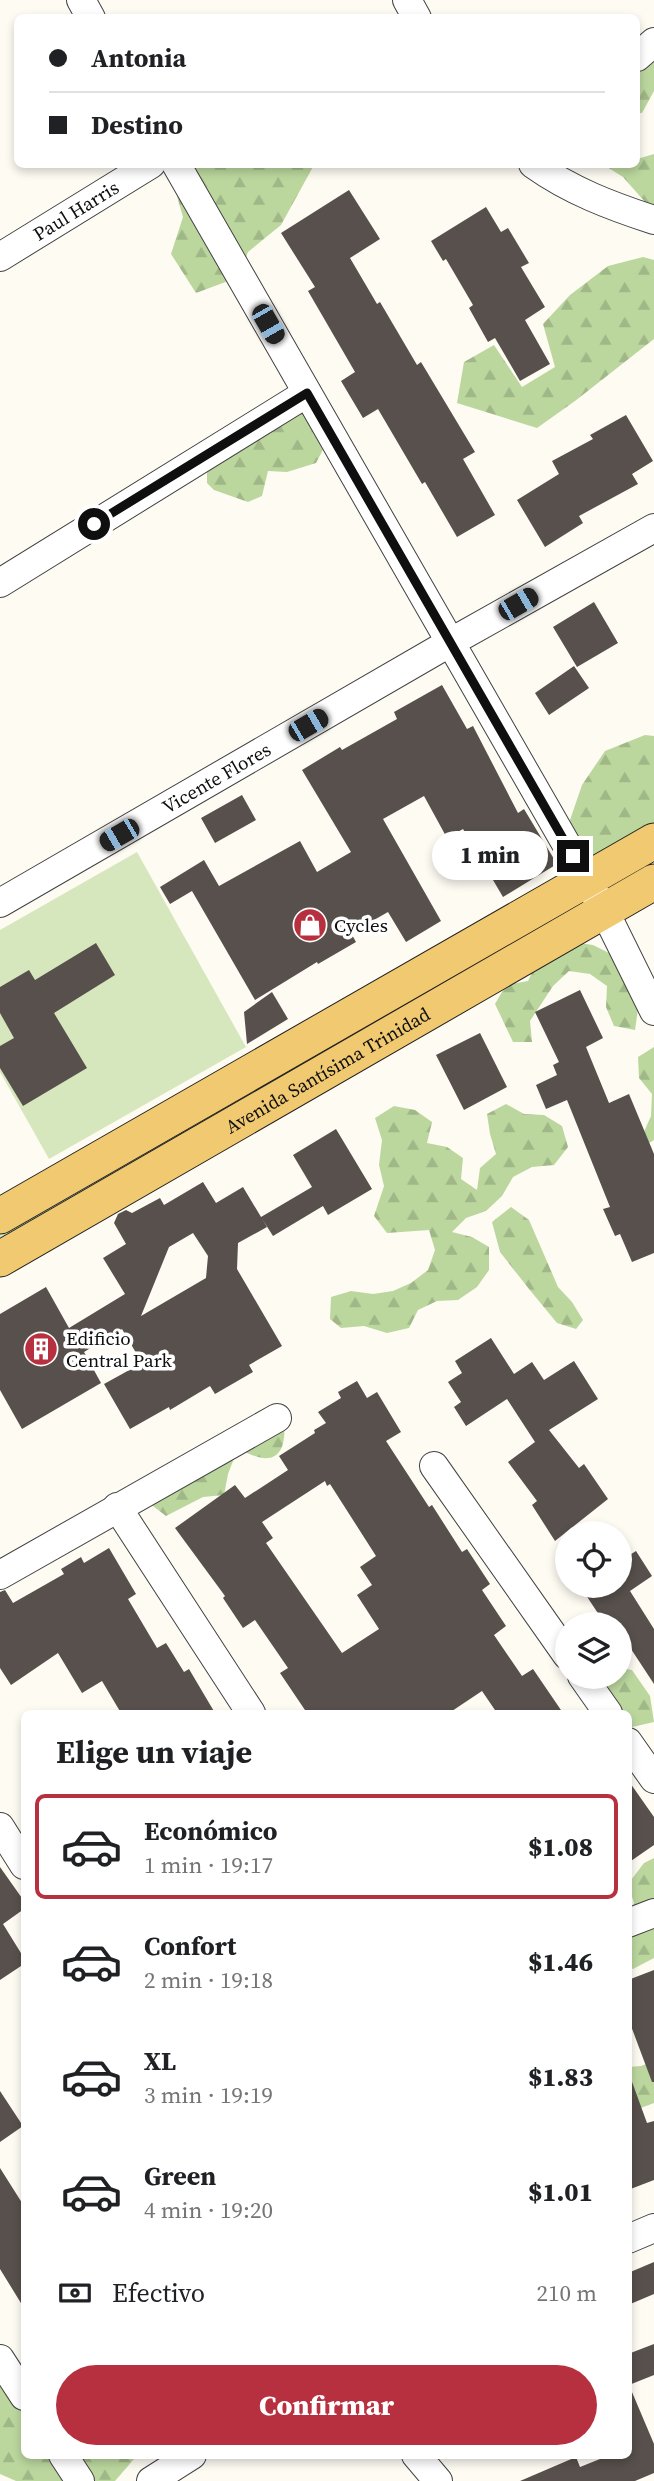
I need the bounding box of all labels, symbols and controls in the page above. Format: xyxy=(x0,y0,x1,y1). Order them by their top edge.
text: Antonia xyxy=(91,40,186,76)
text: Destino xyxy=(91,107,183,143)
street label: Paul Harris xyxy=(28,174,124,247)
car xyxy=(249,301,288,347)
route start xyxy=(78,508,110,540)
car xyxy=(495,584,542,624)
car xyxy=(285,705,332,745)
street label: Vicente Flores xyxy=(157,736,276,819)
car xyxy=(96,815,143,855)
callout: 1 min xyxy=(433,832,548,880)
text: 1 min xyxy=(460,839,520,871)
route end xyxy=(557,840,589,872)
shop icon: Cycles xyxy=(291,906,329,944)
place label: Cycles xyxy=(334,912,388,938)
street label: Avenida Santísima Trinidad xyxy=(220,1001,435,1140)
place label: Edificio Central Park xyxy=(66,1325,172,1373)
building icon: Edificio Central Park xyxy=(22,1330,60,1368)
map controls xyxy=(555,1521,632,1689)
button: locate xyxy=(555,1521,632,1598)
button: layers xyxy=(555,1612,632,1689)
text: Elige un viaje xyxy=(56,1730,252,1774)
text: Económico xyxy=(144,1813,277,1849)
icon: car xyxy=(60,1815,123,1878)
text: $1.08 xyxy=(528,1829,593,1865)
text: 1 min · 19:17 xyxy=(144,1849,273,1881)
text: Confort xyxy=(144,1928,236,1964)
icon: car xyxy=(60,1930,123,1993)
text: $1.46 xyxy=(528,1944,593,1980)
text: 2 min · 19:18 xyxy=(144,1964,273,1996)
text: XL xyxy=(144,2043,176,2079)
icon: car xyxy=(60,2045,123,2108)
text: $1.83 xyxy=(528,2059,593,2095)
text: 3 min · 19:19 xyxy=(144,2079,273,2111)
text: Green xyxy=(144,2158,216,2194)
icon: car xyxy=(60,2160,123,2223)
text: $1.01 xyxy=(528,2174,593,2210)
text: 4 min · 19:20 xyxy=(144,2194,273,2226)
icon: cash xyxy=(56,2274,94,2312)
text: Efectivo xyxy=(112,2275,205,2311)
text: 210 m xyxy=(536,2277,597,2309)
button: Confirmar xyxy=(56,2365,597,2445)

